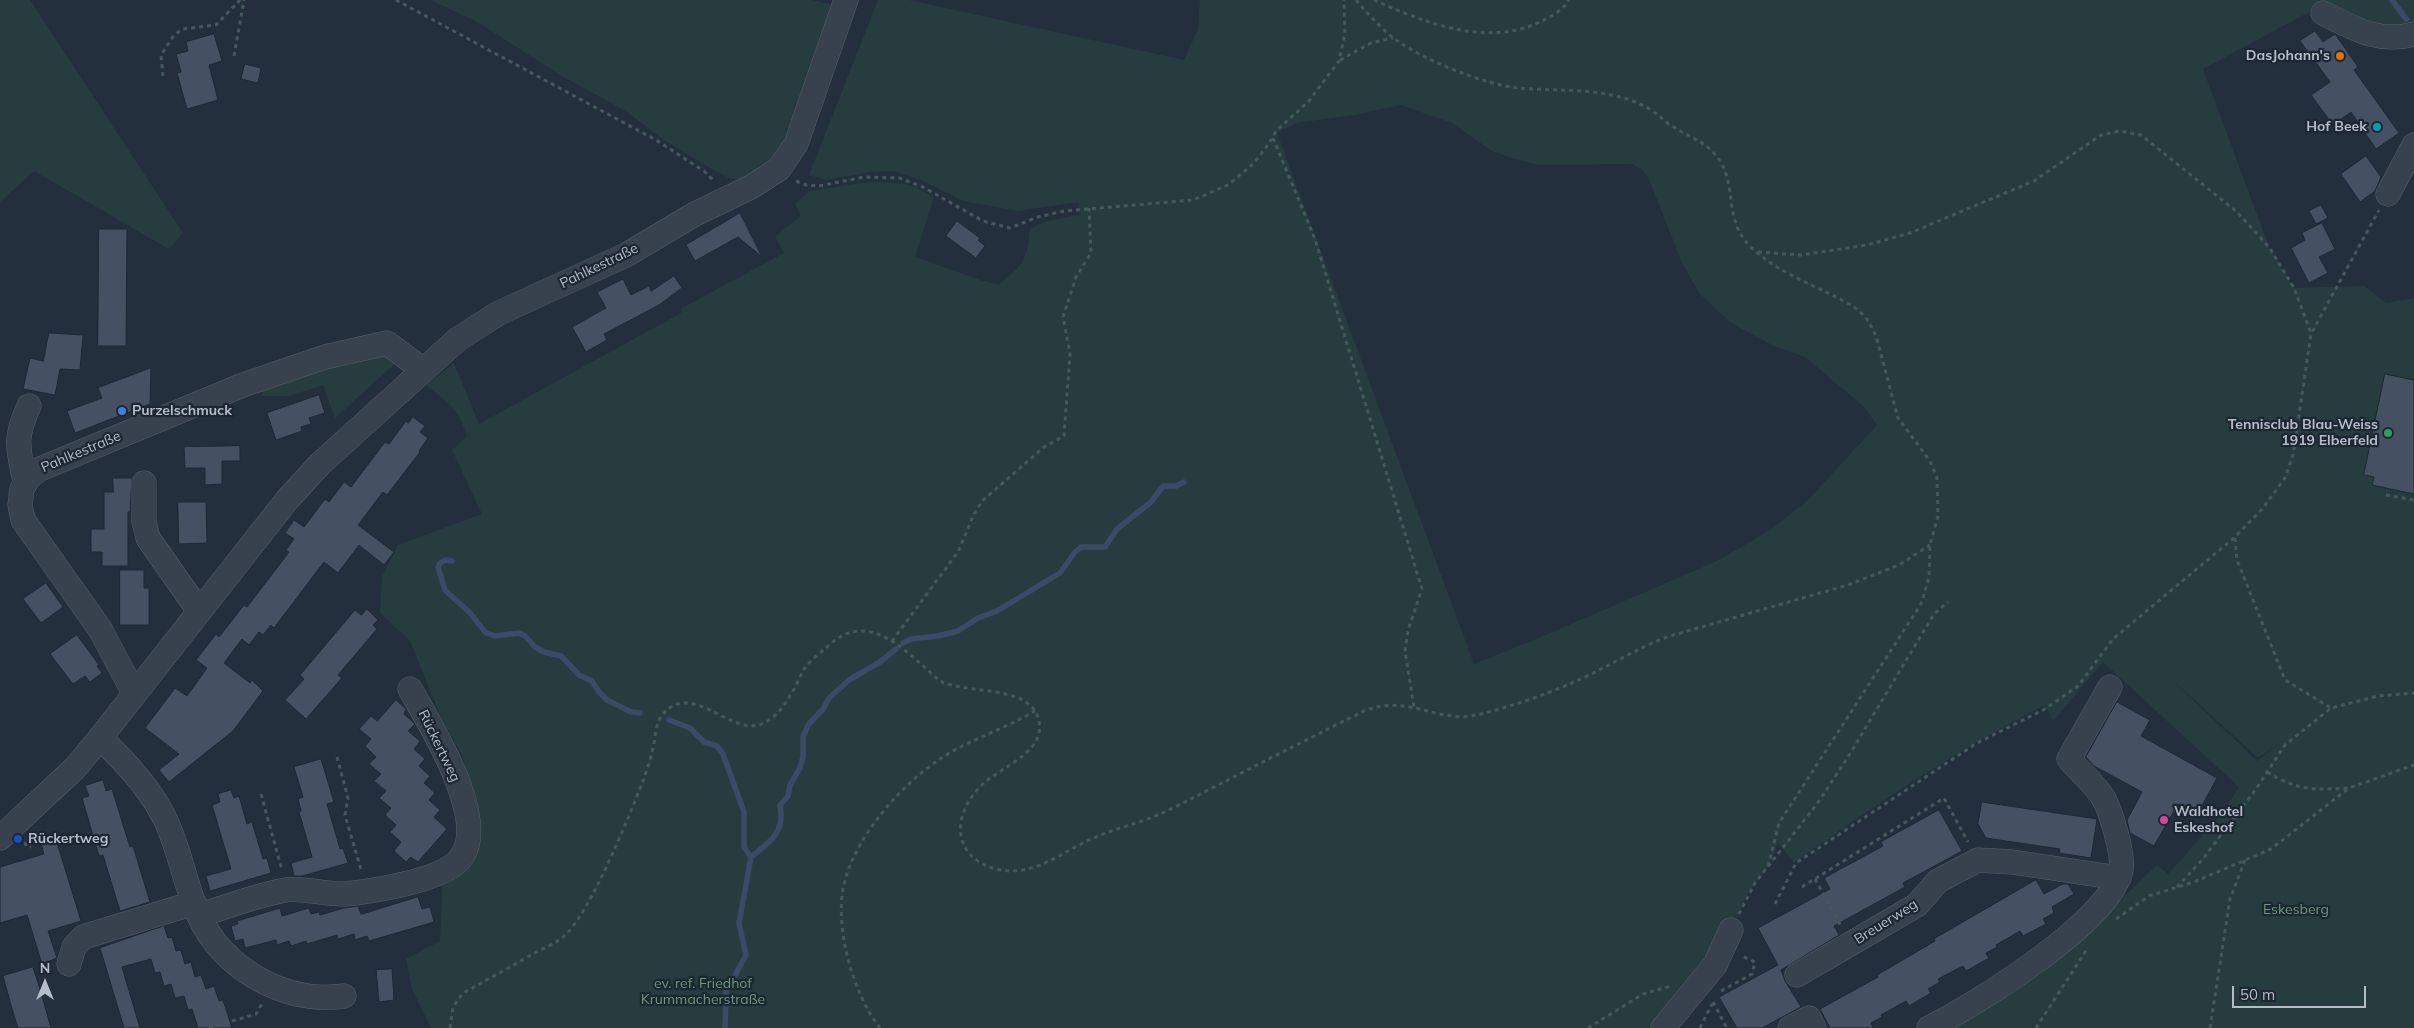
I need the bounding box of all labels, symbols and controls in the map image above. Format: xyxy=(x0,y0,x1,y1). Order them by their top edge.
place label: DasJohann's xyxy=(2246,48,2330,64)
marker: DasJohann's xyxy=(2334,50,2346,62)
place label: Hof Beek xyxy=(2306,119,2367,135)
marker: Hof Beek xyxy=(2371,121,2383,133)
street label: Pahlkestraße xyxy=(557,240,641,292)
place label: Purzelschmuck xyxy=(132,403,232,419)
marker: Purzelschmuck xyxy=(116,405,128,417)
place label: Tennisclub Blau-Weiss 1919 Elberfeld xyxy=(2228,417,2378,450)
marker: Tennisclub Blau-Weiss 1919 Elberfeld xyxy=(2382,427,2394,439)
street label: Pahlkestraße xyxy=(39,428,123,476)
street label: Rückertweg xyxy=(414,707,464,785)
place label: Waldhotel Eskeshof xyxy=(2174,804,2243,836)
marker: Waldhotel Eskeshof xyxy=(2158,814,2170,826)
place label: Rückertweg xyxy=(28,831,108,847)
marker: Rückertweg xyxy=(12,833,24,845)
street label: Breuerweg xyxy=(1851,896,1921,948)
park label: Eskesberg xyxy=(2263,902,2329,918)
north arrow xyxy=(20,958,70,1008)
text: N xyxy=(40,959,50,977)
park label: ev. ref. Friedhof Krummacherstraße xyxy=(641,976,765,1009)
scale bar xyxy=(2234,976,2368,1008)
text: 50 m xyxy=(2240,985,2275,1004)

